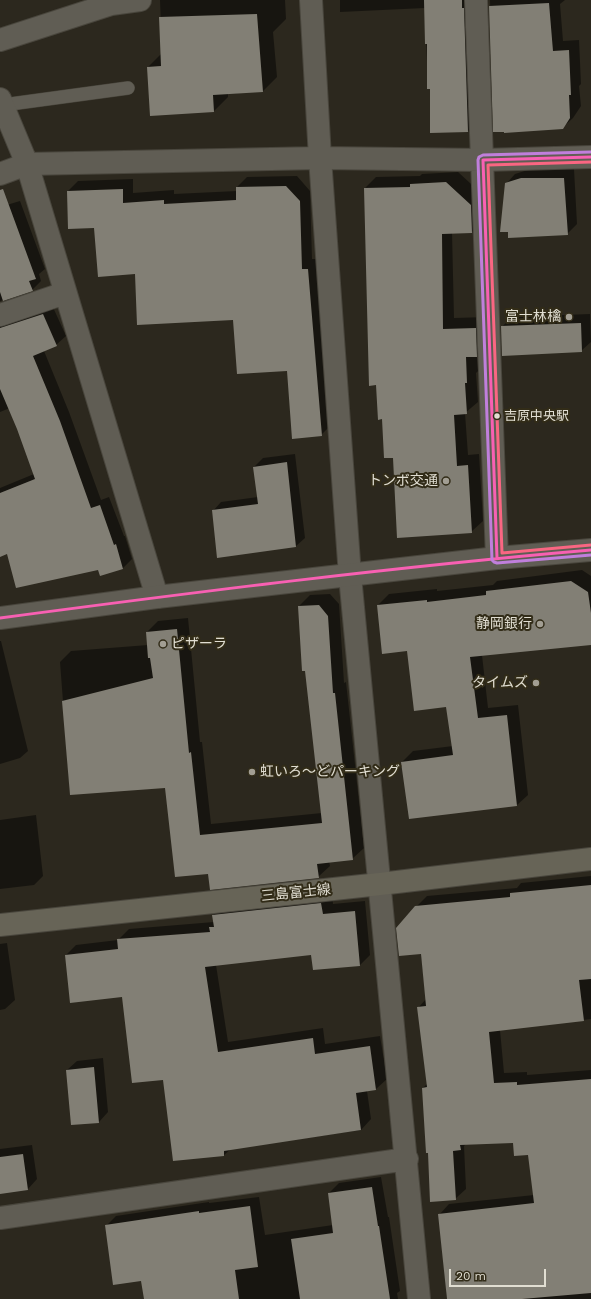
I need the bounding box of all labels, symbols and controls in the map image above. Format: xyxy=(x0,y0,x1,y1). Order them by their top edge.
place label: 富士林檎 xyxy=(505,309,561,325)
marker: 富士林檎 xyxy=(564,312,574,322)
place label: 吉原中央駅 xyxy=(504,408,569,424)
marker: 吉原中央駅 xyxy=(492,411,502,421)
place label: トンボ交通 xyxy=(368,473,438,489)
marker: トンボ交通 xyxy=(441,476,451,486)
place label: 静岡銀行 xyxy=(476,616,532,632)
marker: 静岡銀行 xyxy=(535,619,545,629)
place label: ピザーラ xyxy=(171,636,227,652)
marker: ピザーラ xyxy=(158,639,168,649)
place label: タイムズ xyxy=(472,675,528,691)
marker: タイムズ xyxy=(531,678,541,688)
place label: 虹いろ～どパーキング xyxy=(260,764,400,780)
marker: 虹いろ～どパーキング xyxy=(247,767,257,777)
street label: 三島富士線 xyxy=(260,881,332,905)
scale bar xyxy=(451,1261,548,1287)
text: 20 m xyxy=(456,1269,486,1283)

